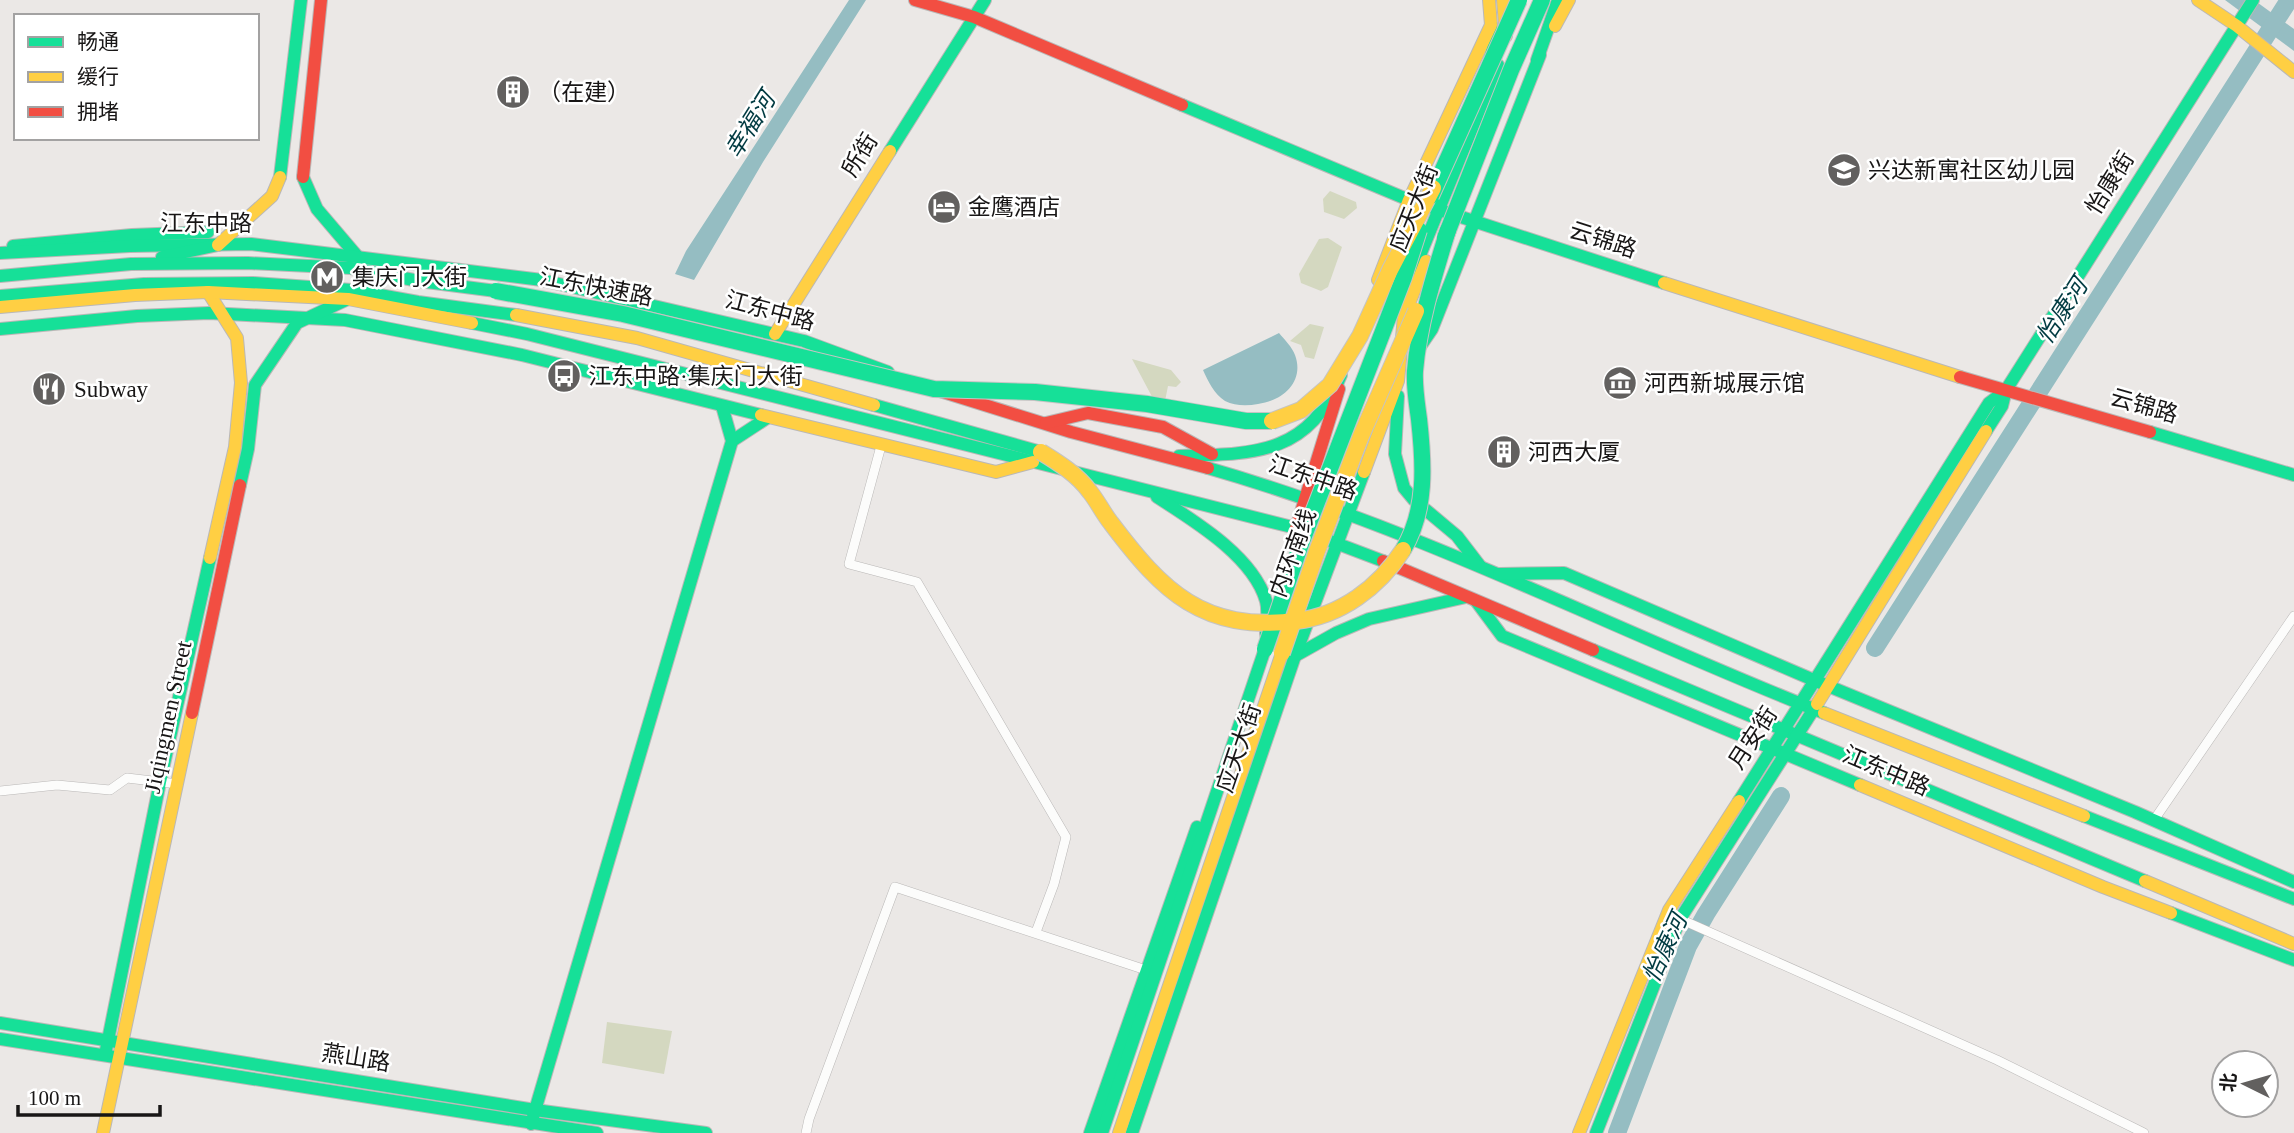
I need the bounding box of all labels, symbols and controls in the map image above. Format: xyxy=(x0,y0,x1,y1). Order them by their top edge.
legend xyxy=(14,14,259,140)
text: 畅通 xyxy=(77,30,119,54)
text: 缓行 xyxy=(77,65,119,89)
building icon: （在建） xyxy=(494,73,532,111)
place label: （在建） xyxy=(538,80,630,105)
water label: 幸福河 xyxy=(720,84,782,162)
text: 拥堵 xyxy=(77,100,119,124)
street label: 所街 xyxy=(837,129,883,181)
street label: 怡康街 xyxy=(2081,147,2139,219)
school or university icon: 兴达新寓社区幼儿园 xyxy=(1825,151,1863,189)
place label: 兴达新寓社区幼儿园 xyxy=(1868,158,2075,183)
street label: 应天大街 xyxy=(1385,161,1443,255)
hotel icon: 金鹰酒店 xyxy=(925,188,963,226)
place label: 金鹰酒店 xyxy=(968,195,1060,220)
street label: 江东中路 xyxy=(160,211,252,236)
street label: 云锦路 xyxy=(1566,217,1640,263)
metro station icon: 集庆门大街 xyxy=(308,258,346,296)
street label: 江东快速路 xyxy=(537,264,655,310)
place label: 集庆门大街 xyxy=(352,265,467,290)
water label: 怡康河 xyxy=(2031,270,2095,348)
street label: 江东中路 xyxy=(722,287,818,335)
bus stop icon: 江东中路·集庆门大街 xyxy=(545,357,583,395)
place label: 江东中路·集庆门大街 xyxy=(588,364,803,389)
museum icon: 河西新城展示馆 xyxy=(1601,364,1639,402)
restaurant icon: Subway xyxy=(30,370,68,408)
place label: 河西新城展示馆 xyxy=(1644,371,1805,396)
place label: Subway xyxy=(74,377,149,402)
street label: 云锦路 xyxy=(2107,384,2181,428)
building icon: 河西大厦 xyxy=(1485,433,1523,471)
place label: 河西大厦 xyxy=(1528,440,1620,465)
street label: 江东中路 xyxy=(1265,451,1361,505)
street label: 内环南线 xyxy=(1266,505,1320,601)
street label: Jiqingmen Street xyxy=(140,638,196,796)
street label: 应天大街 xyxy=(1212,700,1266,796)
street label: 月安街 xyxy=(1724,702,1782,774)
street label: 江东中路 xyxy=(1839,742,1933,800)
water label: 怡康河 xyxy=(1638,906,1694,986)
street label: 燕山路 xyxy=(320,1040,392,1076)
north arrow xyxy=(2210,1049,2280,1119)
text: 北 xyxy=(2217,1072,2240,1093)
scale bar xyxy=(18,1074,159,1118)
text: 100 m xyxy=(28,1086,81,1110)

